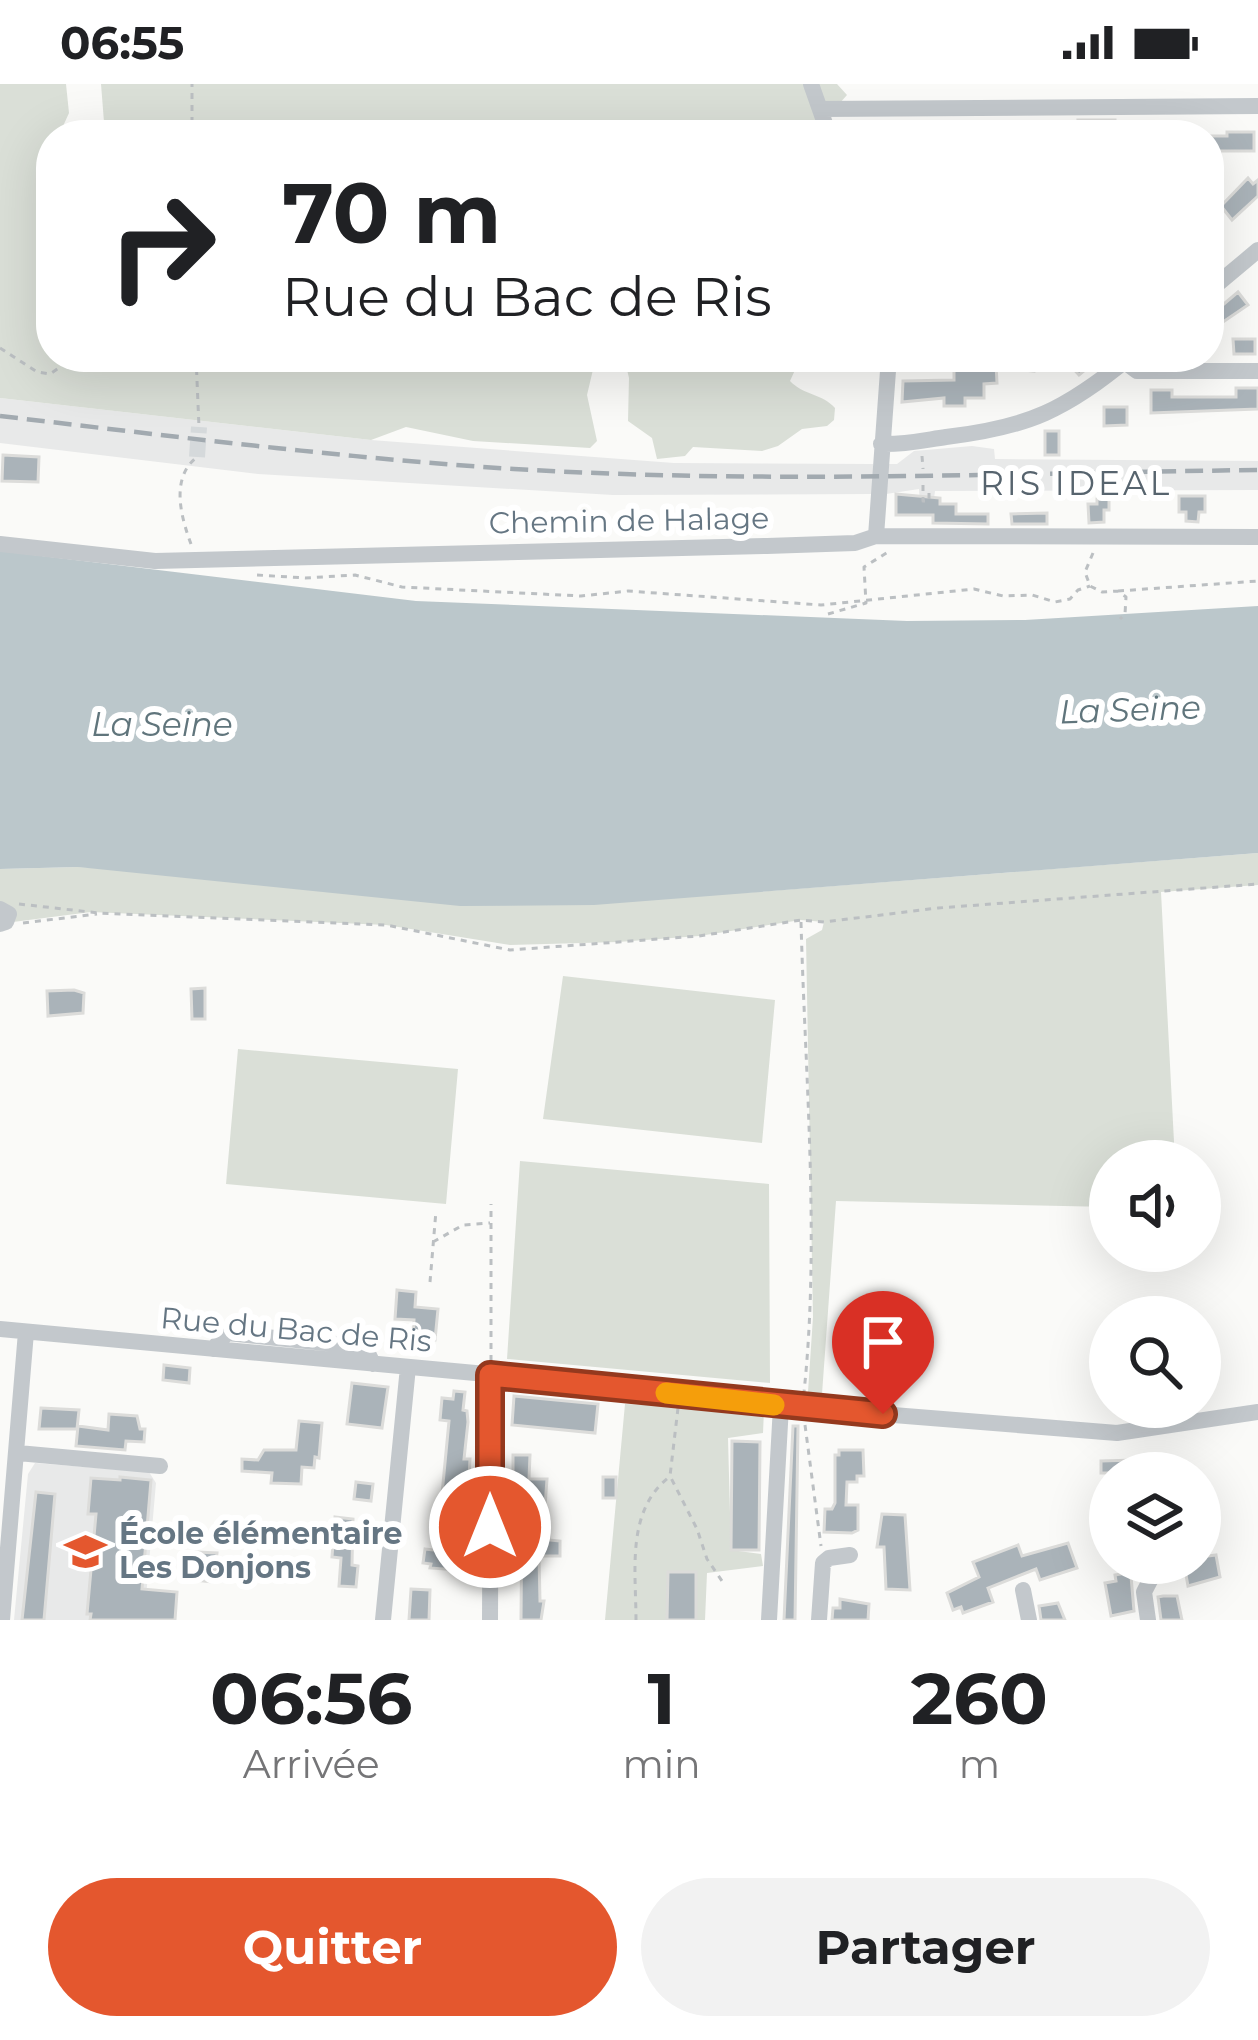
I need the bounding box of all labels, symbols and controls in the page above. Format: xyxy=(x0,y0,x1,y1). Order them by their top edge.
text: 06:55 xyxy=(60,15,184,70)
text: 70 m xyxy=(282,162,501,264)
icon: right xyxy=(84,168,240,324)
text: Rue du Bac de Ris xyxy=(282,264,772,330)
district label: RIS IDEAL xyxy=(980,463,1172,503)
street label: Chemin de Halage xyxy=(488,500,770,541)
water label: La Seine xyxy=(1059,687,1201,731)
water label: La Seine xyxy=(91,704,233,744)
map controls xyxy=(1089,1140,1221,1584)
button: sound xyxy=(1089,1140,1221,1272)
pin xyxy=(832,1291,934,1414)
button: search xyxy=(1089,1296,1221,1428)
street label: Rue du Bac de Ris xyxy=(159,1299,433,1360)
icon: arrive xyxy=(850,1309,916,1375)
button: layers xyxy=(1089,1452,1221,1584)
position arrow xyxy=(427,1464,553,1590)
place label: École élémentaire Les Donjons xyxy=(119,1515,402,1586)
school or university icon: École élémentaire Les Donjons xyxy=(62,1528,108,1574)
text: 06:56 xyxy=(210,1654,412,1742)
text: 1 xyxy=(647,1654,676,1742)
text: 260 xyxy=(911,1654,1048,1742)
text: Arrivée xyxy=(243,1740,380,1788)
text: min xyxy=(622,1740,701,1788)
text: m xyxy=(959,1740,1000,1788)
button: Quitter xyxy=(48,1878,617,2016)
button: Partager xyxy=(641,1878,1210,2016)

